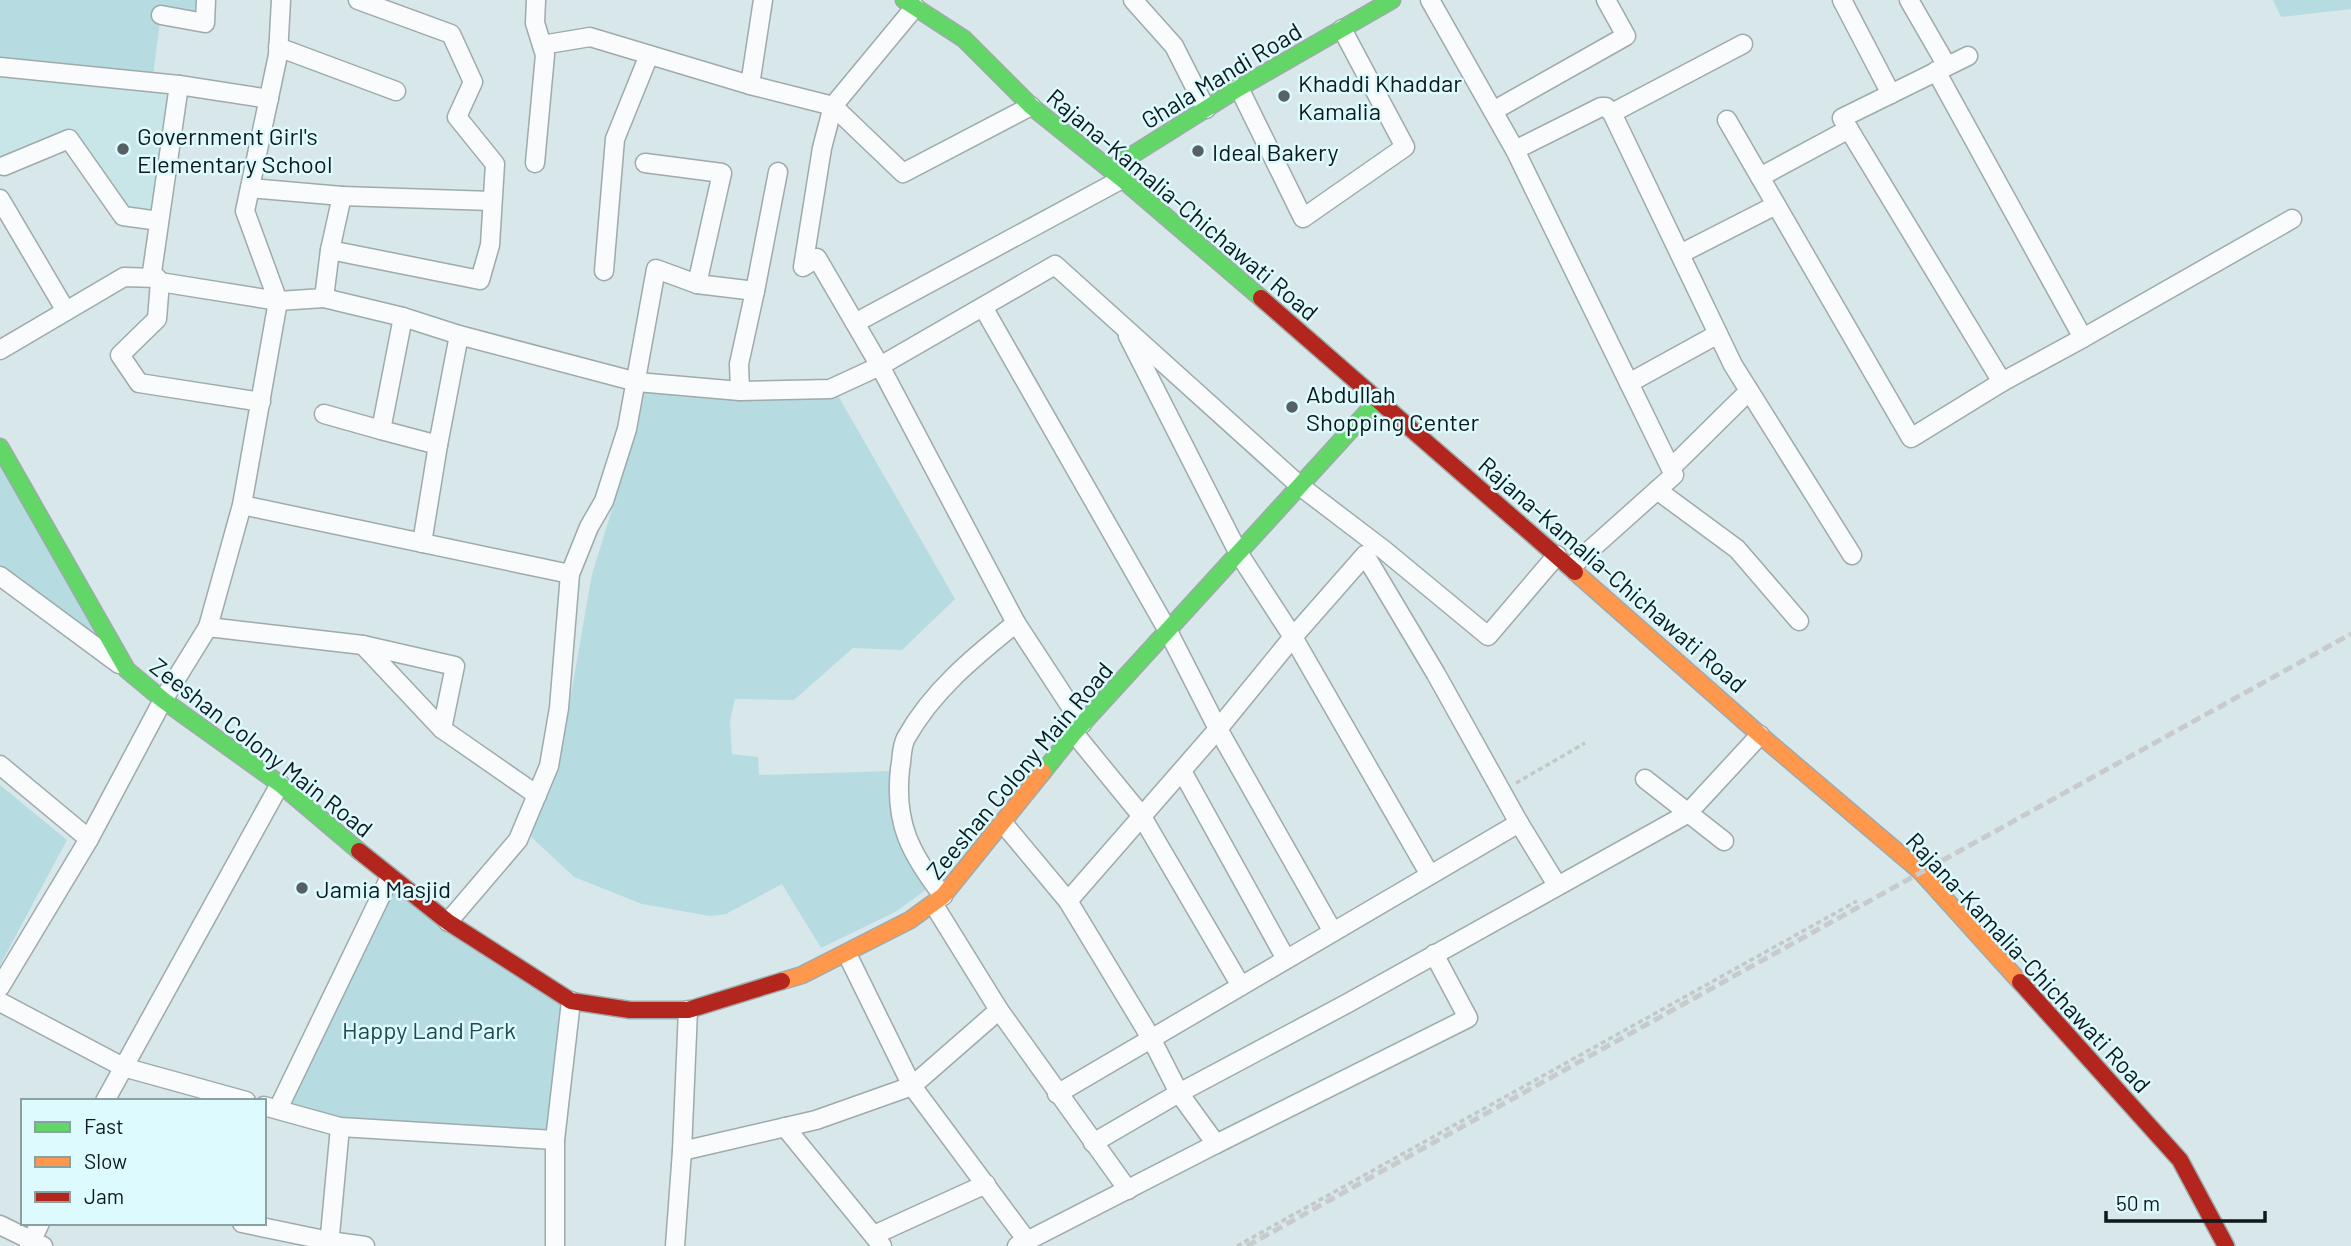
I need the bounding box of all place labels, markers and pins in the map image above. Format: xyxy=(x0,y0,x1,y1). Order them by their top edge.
place label: Khaddi Khaddar Kamalia xyxy=(1298,68,1462,125)
marker: Khaddi Khaddar Kamalia xyxy=(1276,88,1292,104)
place label: Government Girl's Elementary School xyxy=(137,121,332,178)
place label: Ideal Bakery xyxy=(1212,137,1339,166)
marker: Government Girl's Elementary School xyxy=(115,141,131,157)
marker: Ideal Bakery xyxy=(1190,143,1206,159)
place label: Abdullah Shopping Center xyxy=(1306,379,1479,436)
marker: Abdullah Shopping Center xyxy=(1284,399,1300,415)
place label: Jamia Masjid xyxy=(316,874,451,903)
marker: Jamia Masjid xyxy=(294,880,310,896)

